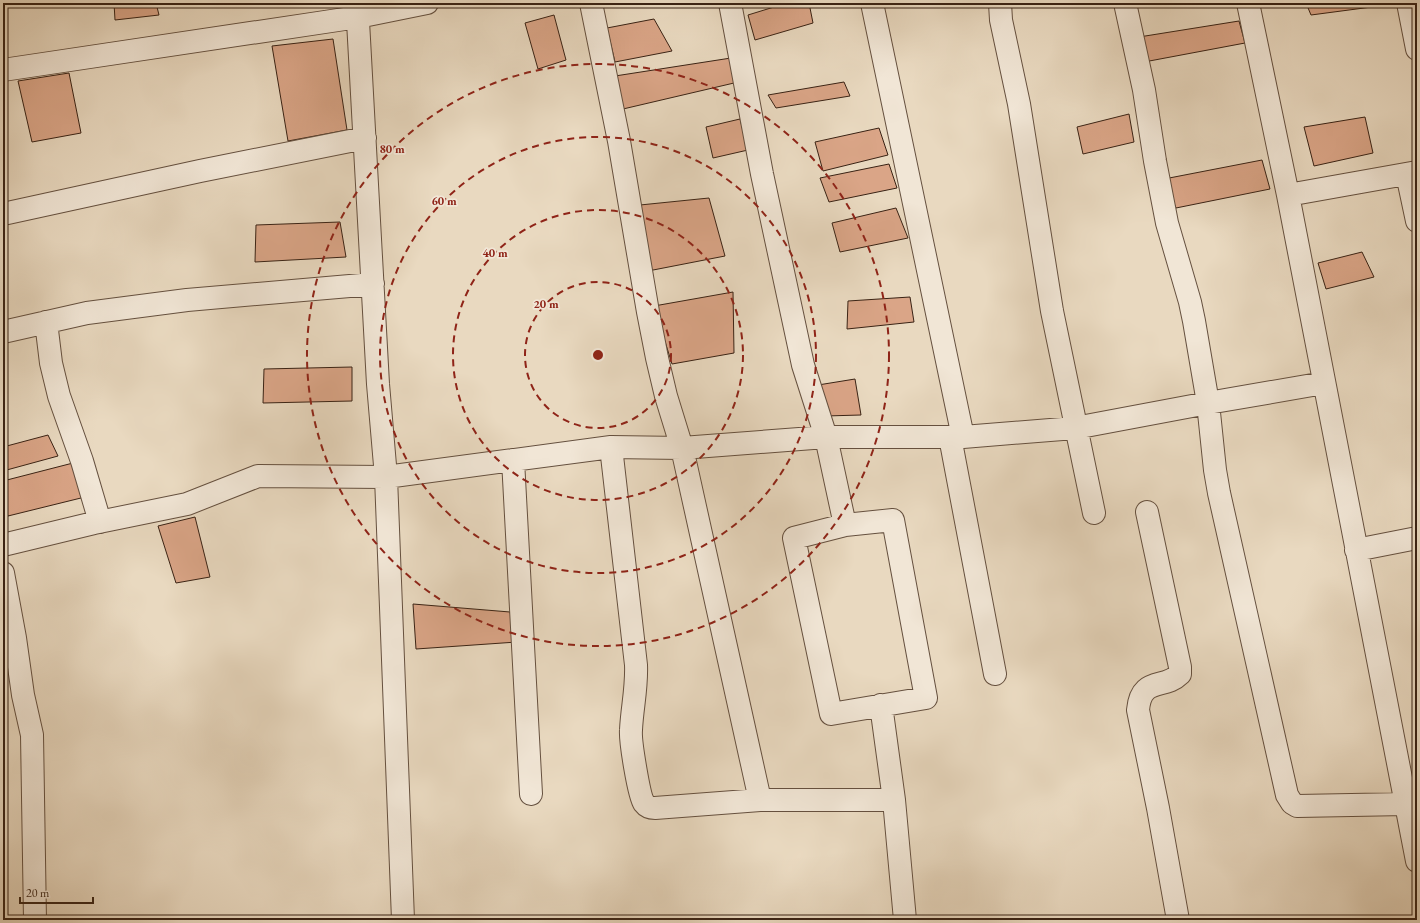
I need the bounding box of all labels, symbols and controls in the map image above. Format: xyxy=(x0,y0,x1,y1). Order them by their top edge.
text: 80 m xyxy=(379,141,405,157)
text: 60 m xyxy=(431,193,457,209)
text: 40 m xyxy=(482,245,508,261)
text: 20 m xyxy=(533,296,559,312)
centre of rings xyxy=(591,348,605,362)
scale bar xyxy=(20,879,93,905)
text: 20 m xyxy=(26,885,50,901)

